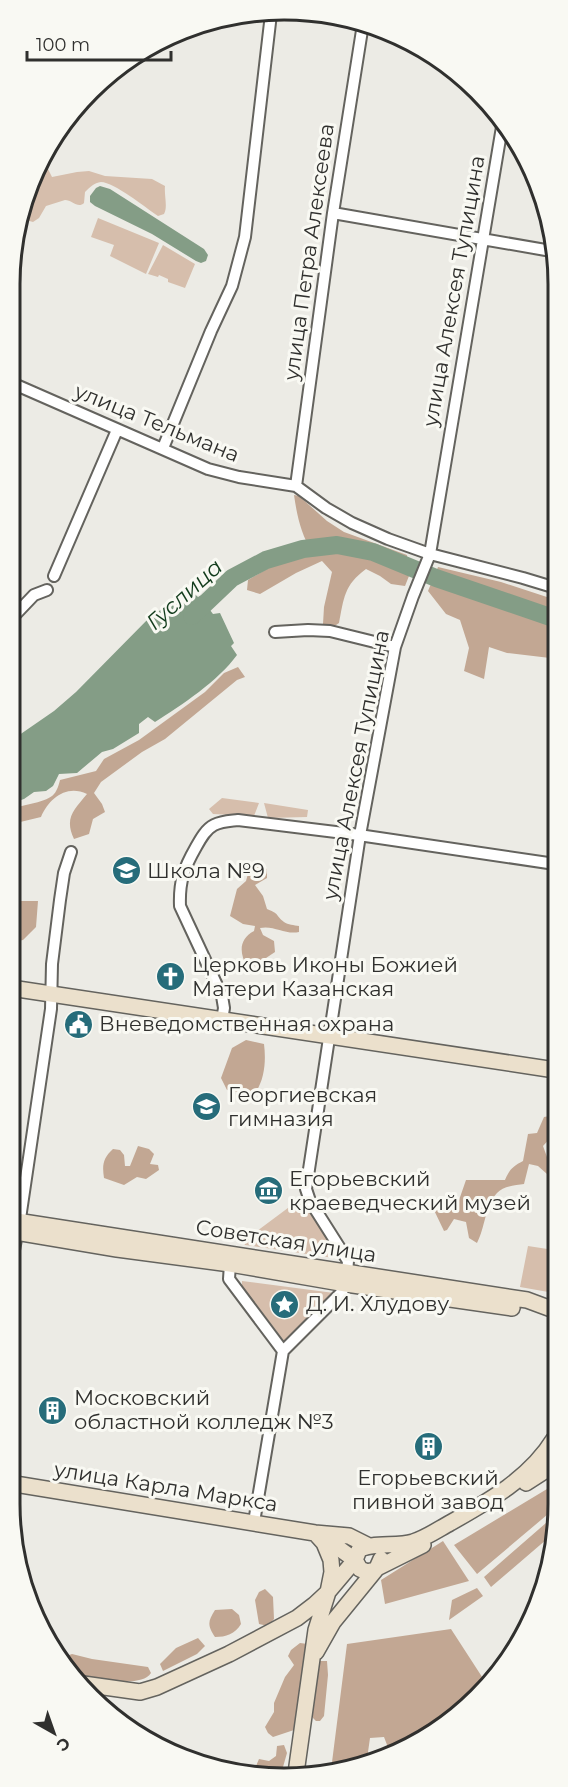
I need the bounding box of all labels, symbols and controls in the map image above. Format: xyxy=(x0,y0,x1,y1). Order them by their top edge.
scale bar xyxy=(27,24,171,62)
text: 100 m xyxy=(36,34,90,56)
street label: улица Петра Алексеева xyxy=(278,122,339,383)
street label: улица Алексея Тупицина xyxy=(417,154,490,429)
street label: улица Тельмана xyxy=(70,378,243,467)
water label: Гуслица xyxy=(141,553,228,636)
street label: улица Алексея Тупицина xyxy=(317,628,394,903)
school or university icon: Школа №9 xyxy=(110,855,142,887)
place label: Школа №9 xyxy=(147,858,265,883)
place label: Церковь Иконы Божией Матери Казанская xyxy=(192,952,458,1001)
church icon: Церковь Иконы Божией Матери Казанская xyxy=(155,961,187,993)
public building icon: Вневедомственная охрана xyxy=(62,1008,94,1040)
place label: Вневедомственная охрана xyxy=(99,1011,394,1036)
place label: Георгиевская гимназия xyxy=(228,1082,377,1131)
school or university icon: Георгиевская гимназия xyxy=(191,1091,223,1123)
place label: Егорьевский краеведческий музей xyxy=(289,1166,531,1215)
museum icon: Егорьевский краеведческий музей xyxy=(252,1175,284,1207)
street label: Советская улица xyxy=(194,1214,378,1267)
place icon: Д. И. Хлудову xyxy=(269,1288,301,1320)
place label: Д. И. Хлудову xyxy=(306,1291,450,1316)
place label: Московский областной колледж №3 xyxy=(74,1385,334,1434)
building icon: Московский областной колледж №3 xyxy=(37,1394,69,1426)
building icon: Егорьевский пивной завод xyxy=(412,1431,444,1463)
street label: улица Карла Маркса xyxy=(52,1456,280,1517)
place label: Егорьевский пивной завод xyxy=(352,1465,504,1514)
north arrow xyxy=(24,1703,84,1763)
text: С xyxy=(52,1733,74,1755)

